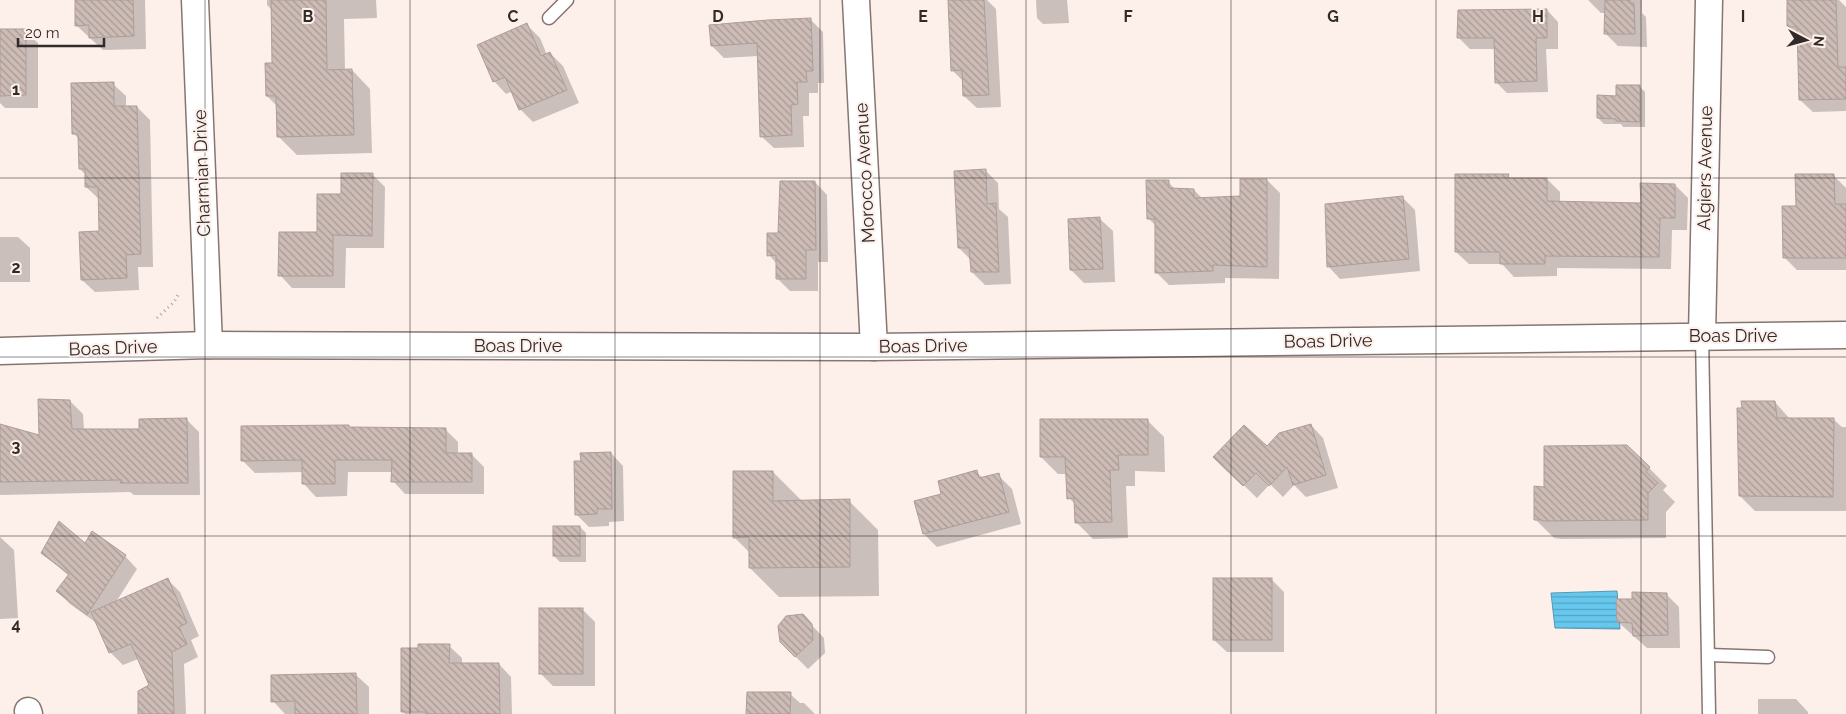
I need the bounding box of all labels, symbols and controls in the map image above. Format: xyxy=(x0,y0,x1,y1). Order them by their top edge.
text: B xyxy=(303,7,314,26)
text: C xyxy=(508,7,519,26)
text: D xyxy=(712,7,724,26)
text: E xyxy=(918,7,928,26)
text: F xyxy=(1123,7,1133,26)
text: G xyxy=(1327,7,1339,26)
text: H xyxy=(1532,7,1544,26)
text: I xyxy=(1741,7,1745,26)
scale bar xyxy=(18,15,104,47)
north arrow xyxy=(1781,15,1831,65)
text: 20 m xyxy=(25,24,60,42)
text: N xyxy=(1810,35,1827,48)
text: 1 xyxy=(12,80,20,99)
street label: Morocco Avenue xyxy=(850,102,879,244)
street label: Algiers Avenue xyxy=(1693,105,1716,231)
street label: Charmian Drive xyxy=(189,109,214,237)
text: 2 xyxy=(11,258,21,277)
street label: Boas Drive xyxy=(1689,325,1778,346)
street label: Boas Drive xyxy=(1283,329,1373,352)
street label: Boas Drive xyxy=(878,334,968,357)
street label: Boas Drive xyxy=(68,335,158,360)
street label: Boas Drive xyxy=(474,335,563,356)
text: 3 xyxy=(12,437,21,456)
text: 4 xyxy=(11,615,21,634)

